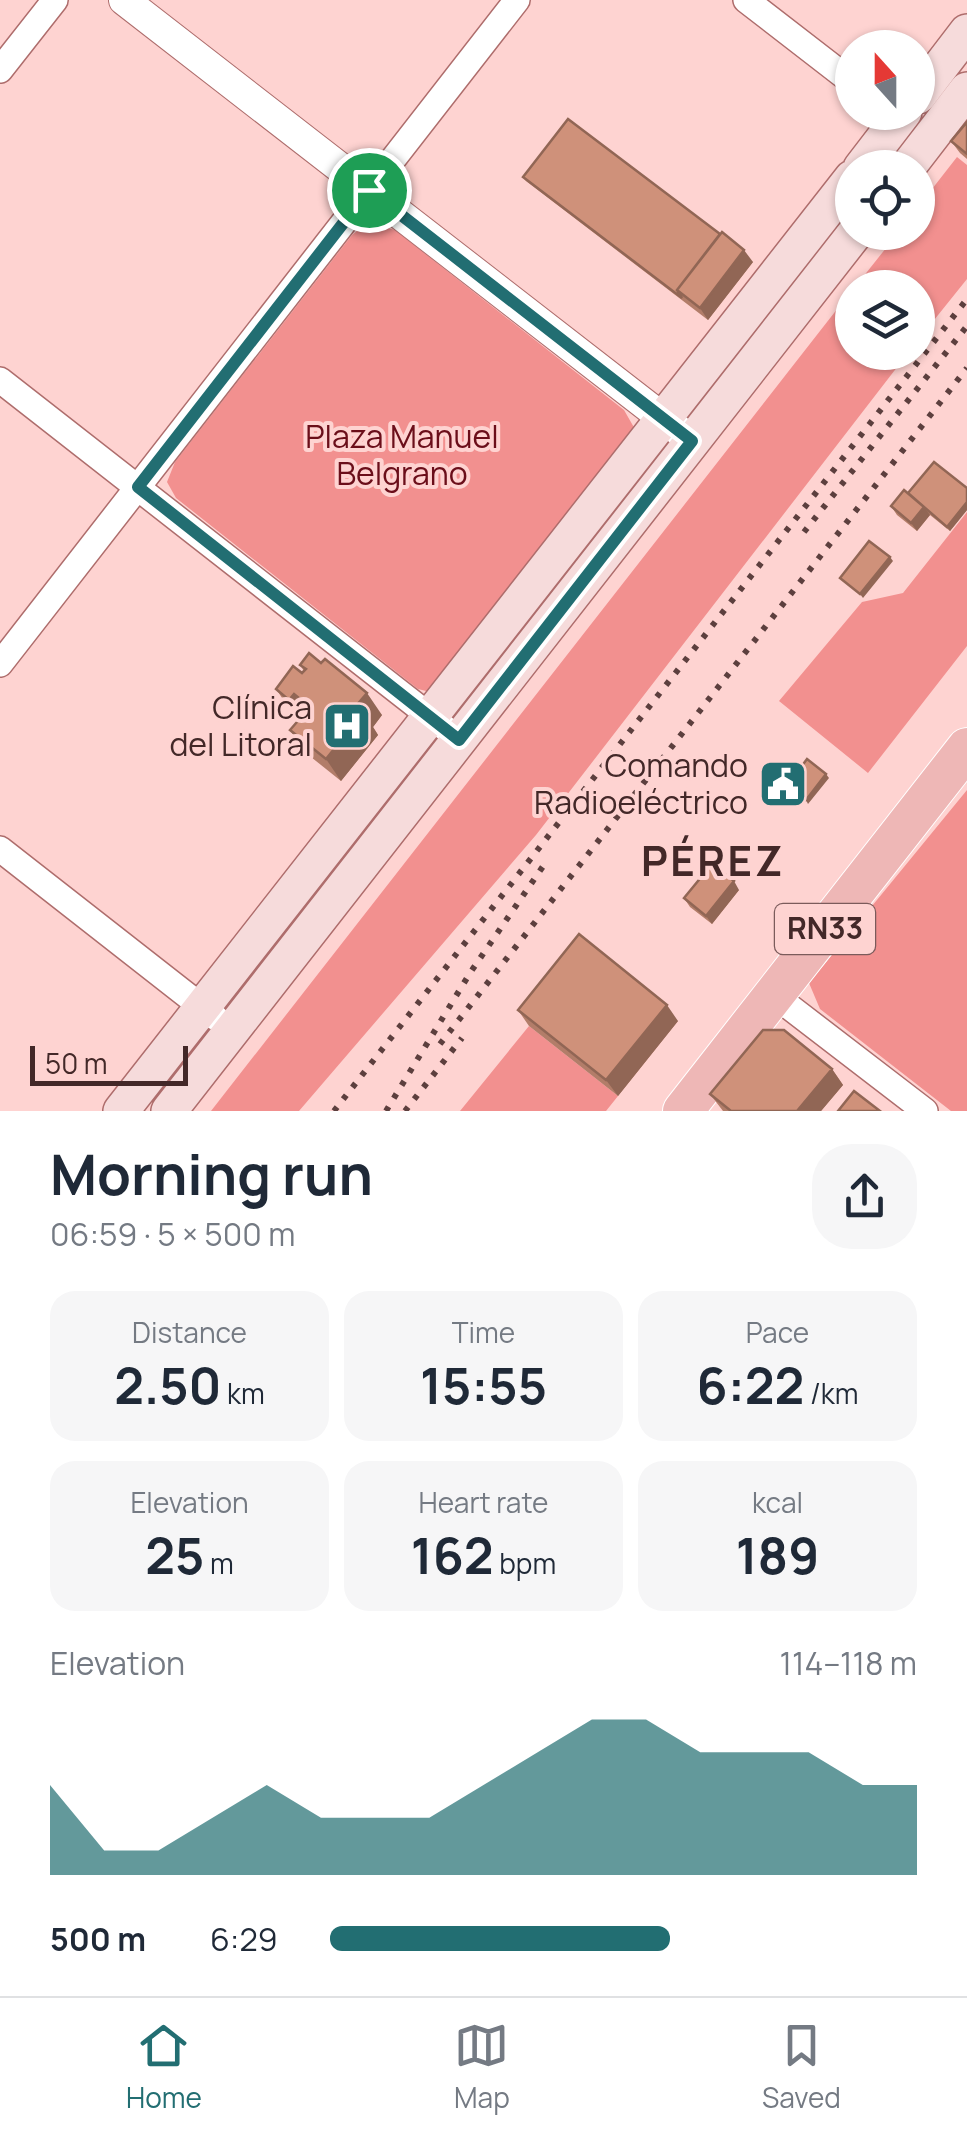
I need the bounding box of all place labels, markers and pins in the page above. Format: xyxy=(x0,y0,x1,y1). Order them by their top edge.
pin xyxy=(327,148,412,233)
place label: Clínica del Litoral xyxy=(169,685,312,766)
hospital icon: Clínica del Litoral xyxy=(321,700,373,752)
place label: Comando Radioeléctrico xyxy=(534,743,748,824)
public building icon: Comando Radioeléctrico xyxy=(757,758,809,810)

